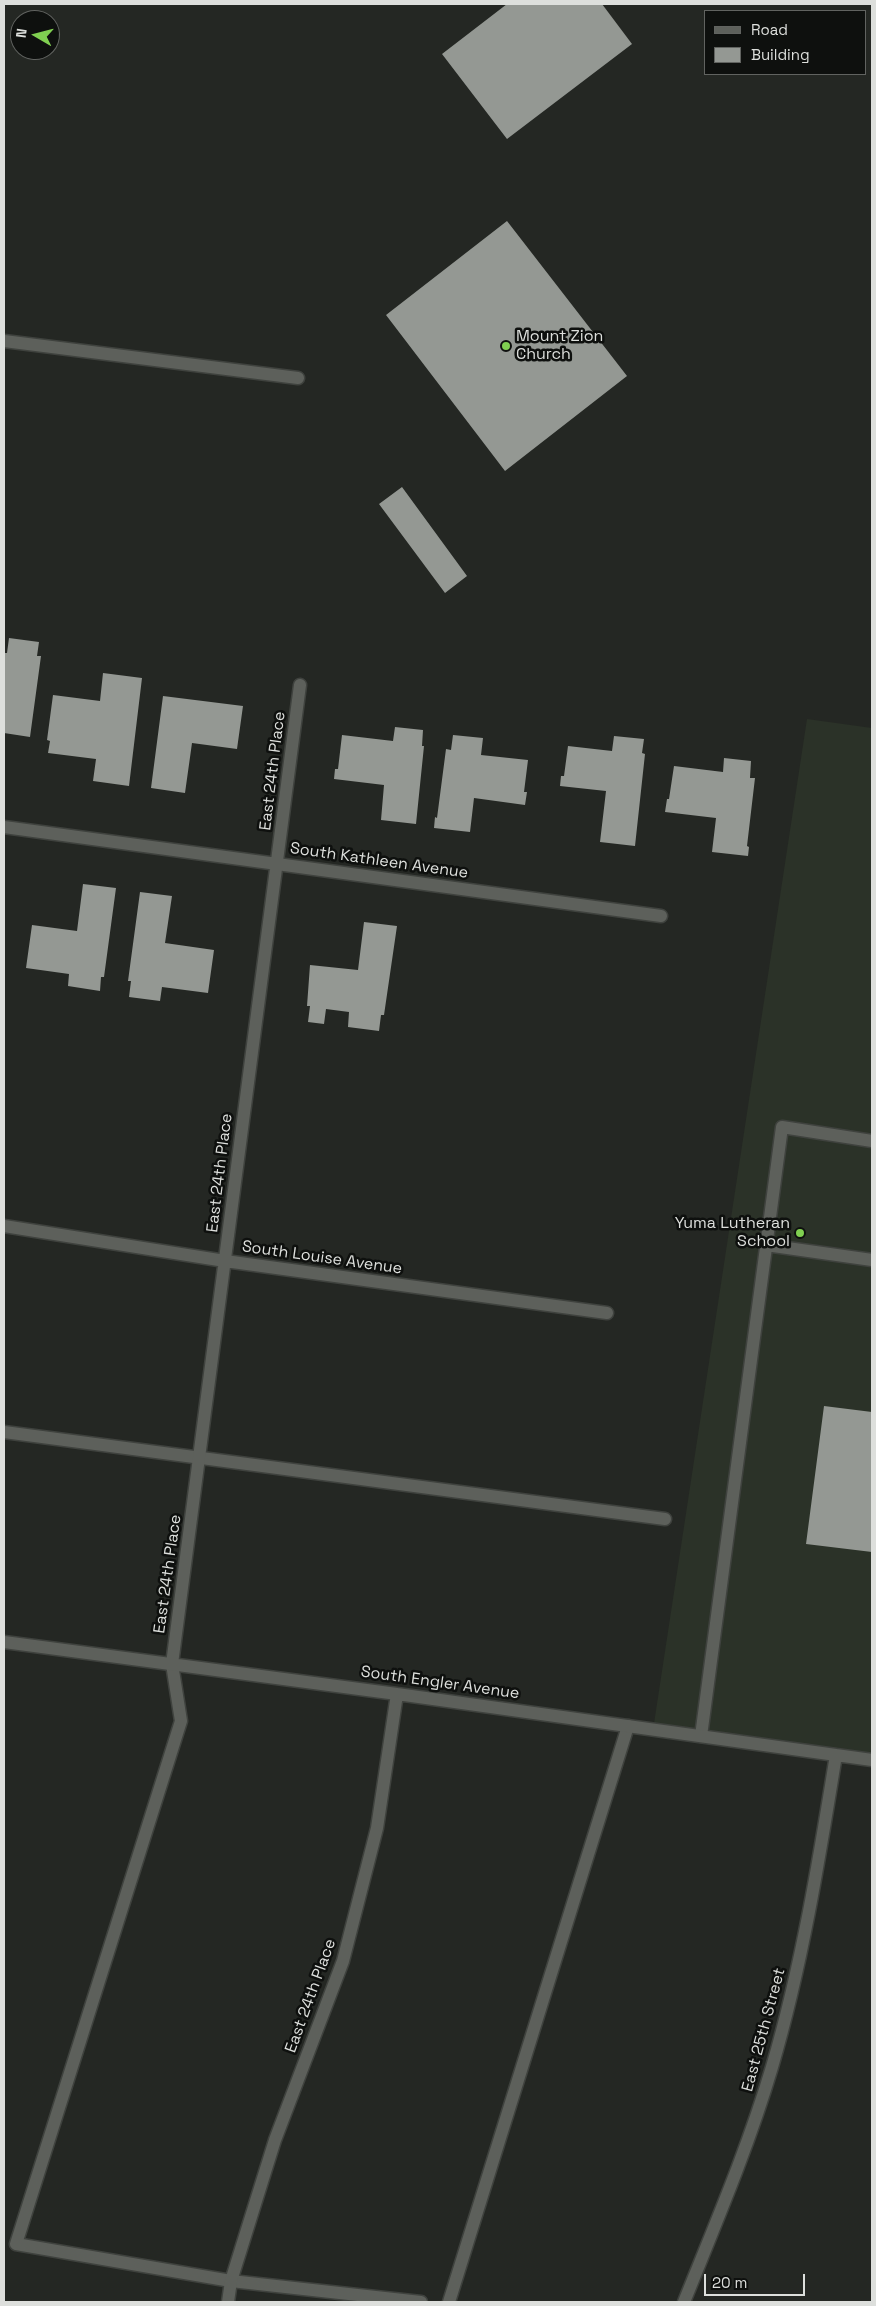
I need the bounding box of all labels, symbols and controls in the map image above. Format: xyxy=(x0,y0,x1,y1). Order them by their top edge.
north arrow xyxy=(10,10,60,60)
legend xyxy=(704,10,866,75)
text: Road xyxy=(751,20,788,39)
text: N xyxy=(12,27,31,39)
text: Building xyxy=(751,45,810,64)
place label: Mount Zion Church xyxy=(516,327,603,365)
marker: Mount Zion Church xyxy=(500,340,512,352)
street label: East 24th Place xyxy=(256,710,290,832)
street label: South Kathleen Avenue xyxy=(289,839,469,883)
street label: East 24th Place xyxy=(203,1112,237,1234)
place label: Yuma Lutheran School xyxy=(675,1214,790,1252)
marker: Yuma Lutheran School xyxy=(794,1227,806,1239)
street label: South Louise Avenue xyxy=(241,1237,403,1279)
street label: East 24th Place xyxy=(150,1513,186,1635)
street label: South Engler Avenue xyxy=(359,1662,521,1704)
street label: East 24th Place xyxy=(281,1936,341,2056)
street label: East 25th Street xyxy=(738,1966,790,2094)
scale bar xyxy=(706,2264,807,2296)
text: 20 m xyxy=(712,2273,747,2292)

